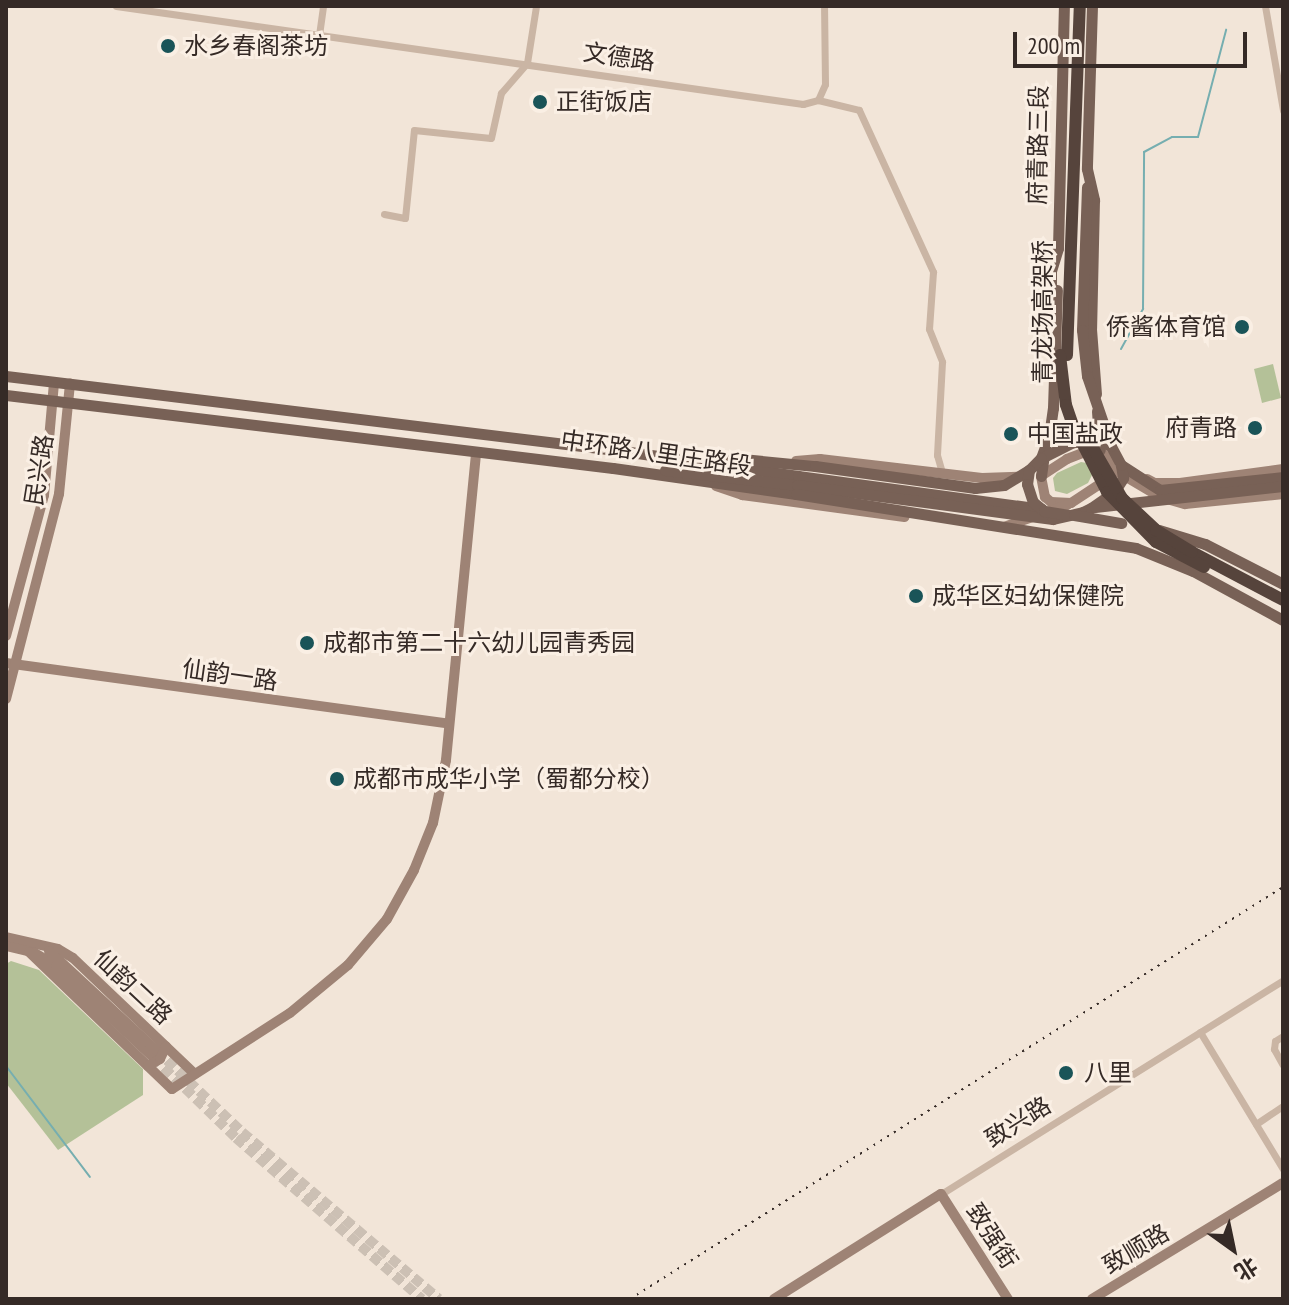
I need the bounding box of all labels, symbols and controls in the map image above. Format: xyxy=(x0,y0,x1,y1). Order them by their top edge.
scale bar xyxy=(1017,16,1251,66)
text: 200 m xyxy=(1027,30,1080,61)
place label: 水乡春阁茶坊 xyxy=(184,32,328,60)
marker: 水乡春阁茶坊 xyxy=(159,37,177,55)
street label: 文德路 xyxy=(581,38,657,76)
street label: 府青路三段 xyxy=(1023,85,1053,205)
place label: 正街饭店 xyxy=(556,88,652,116)
marker: 正街饭店 xyxy=(531,93,549,111)
street label: 青龙场高架桥 xyxy=(1029,240,1057,384)
place label: 侨酱体育馆 xyxy=(1106,313,1226,341)
marker: 侨酱体育馆 xyxy=(1233,318,1251,336)
place label: 府青路 xyxy=(1165,414,1237,442)
marker: 府青路 xyxy=(1244,417,1266,439)
place label: 中国盐政 xyxy=(1027,420,1123,448)
street label: 中环路八里庄路段 xyxy=(559,425,753,481)
marker: 中国盐政 xyxy=(1002,425,1020,443)
street label: 民兴路 xyxy=(19,432,59,508)
place label: 成华区妇幼保健院 xyxy=(932,582,1124,610)
marker: 成华区妇幼保健院 xyxy=(907,587,925,605)
place label: 成都市第二十六幼儿园青秀园 xyxy=(323,629,635,657)
marker: 成都市第二十六幼儿园青秀园 xyxy=(298,634,316,652)
street label: 仙韵一路 xyxy=(180,654,280,696)
place label: 成都市成华小学（蜀都分校） xyxy=(353,765,665,793)
marker: 成都市成华小学（蜀都分校） xyxy=(328,770,346,788)
street label: 仙韵二路 xyxy=(88,944,178,1030)
place label: 八里 xyxy=(1084,1059,1132,1087)
marker: 八里 xyxy=(1055,1062,1077,1084)
street label: 致兴路 xyxy=(980,1091,1056,1153)
street label: 致强街 xyxy=(960,1198,1024,1274)
north arrow xyxy=(1193,1209,1273,1289)
street label: 致顺路 xyxy=(1098,1218,1174,1280)
text: 北 xyxy=(1229,1251,1263,1287)

